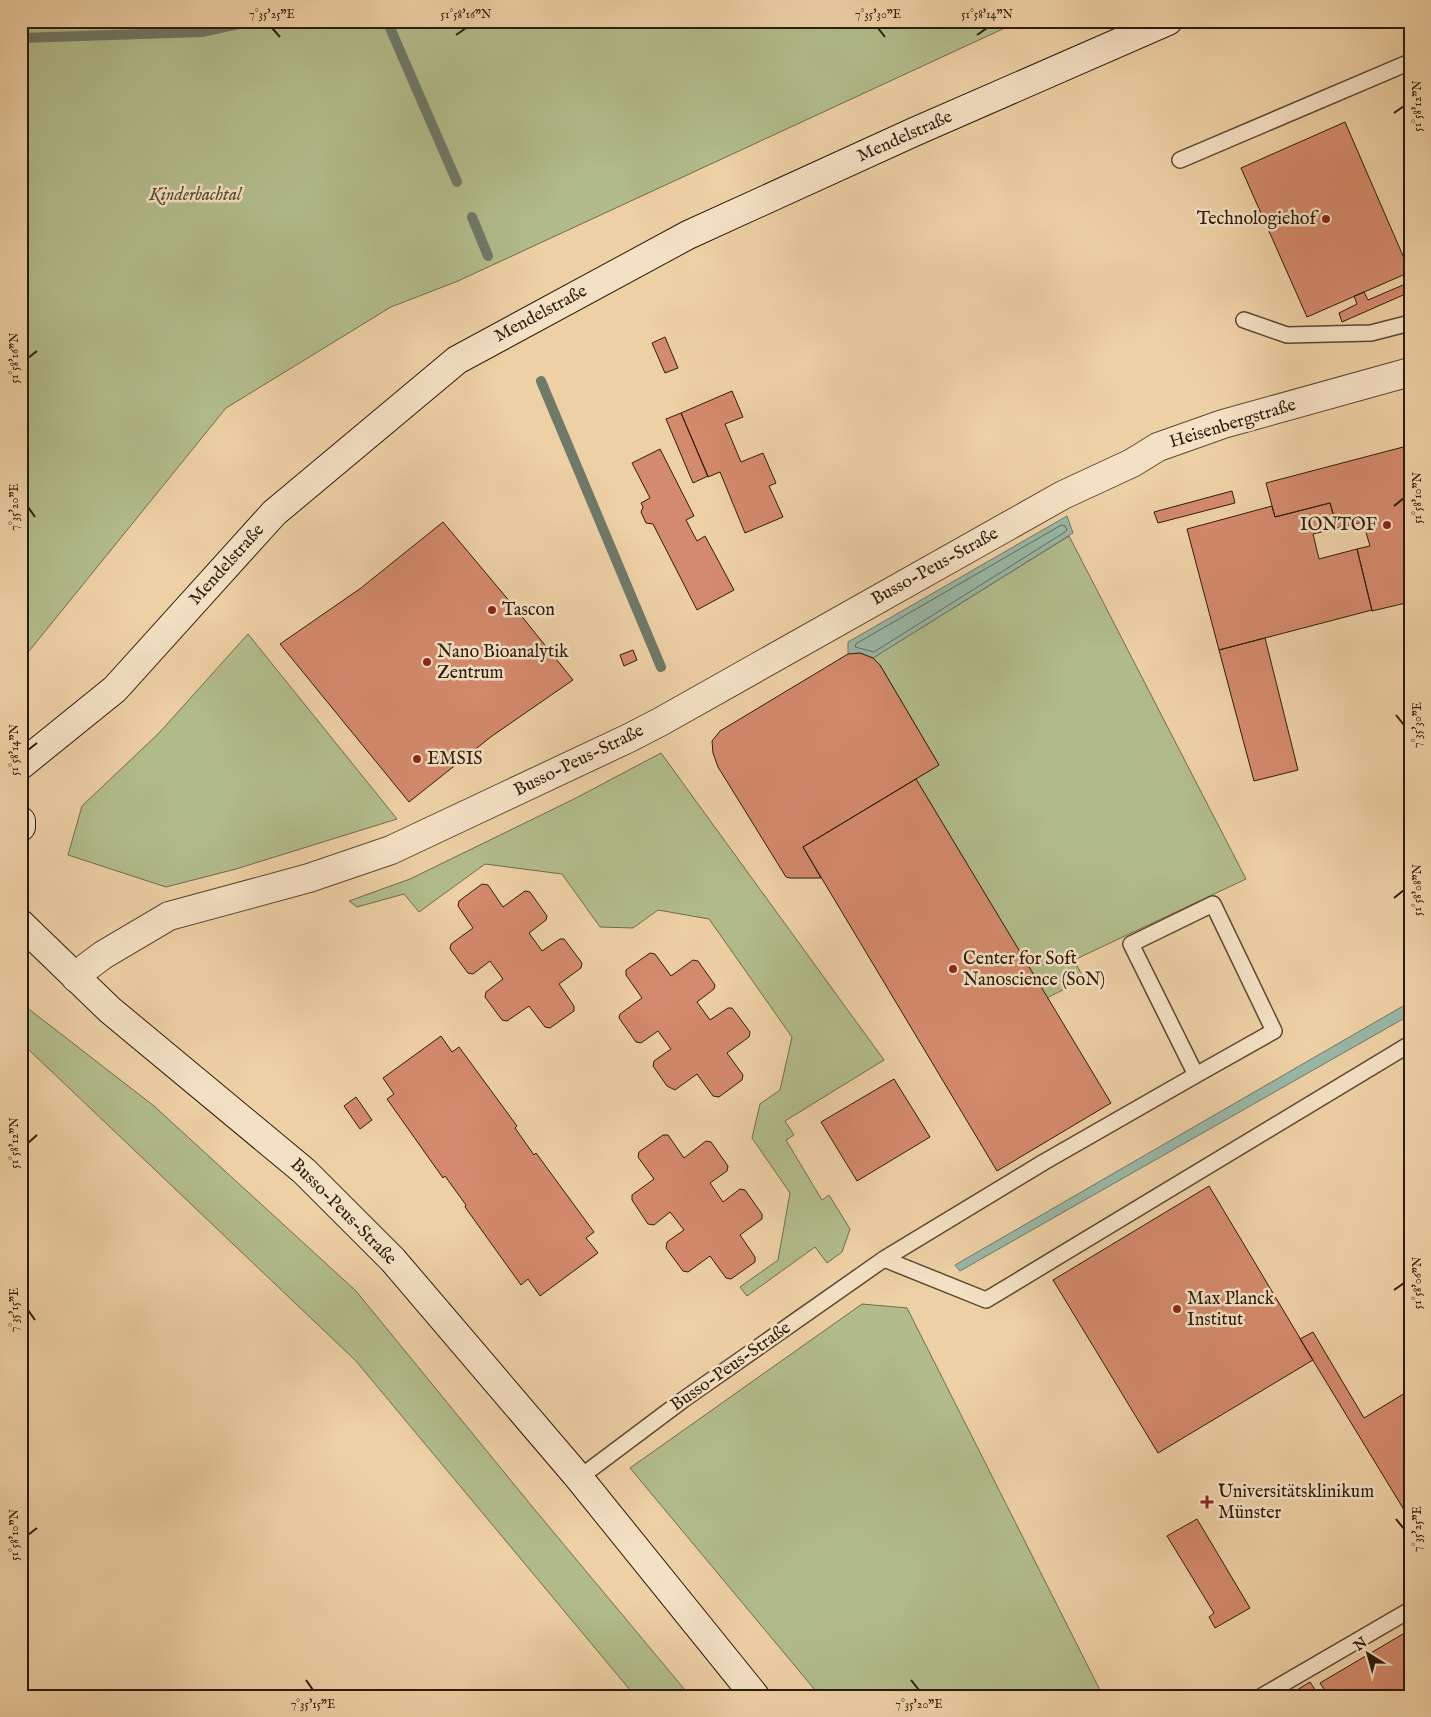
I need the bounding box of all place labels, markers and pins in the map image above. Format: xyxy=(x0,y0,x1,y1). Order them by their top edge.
place label: Technologiehof xyxy=(1197,208,1319,231)
marker: Technologiehof xyxy=(1320,213,1332,225)
place label: IONTOF xyxy=(1300,514,1378,537)
marker: IONTOF xyxy=(1381,519,1393,531)
place label: Tascon xyxy=(502,599,555,622)
marker: Tascon xyxy=(486,604,498,616)
place label: Nano Bioanalytik Zentrum xyxy=(437,641,569,685)
marker: Nano Bioanalytik Zentrum xyxy=(421,656,433,668)
place label: EMSIS xyxy=(427,748,483,771)
marker: EMSIS xyxy=(411,753,423,765)
place label: Center for Soft Nanoscience (SoN) xyxy=(963,948,1105,992)
marker: Center for Soft Nanoscience (SoN) xyxy=(947,963,959,975)
place label: Max Planck Institut xyxy=(1187,1288,1275,1332)
marker: Max Planck Institut xyxy=(1171,1303,1183,1315)
place label: Universitätsklinikum Münster xyxy=(1218,1481,1374,1525)
marker: Universitätsklinikum Münster xyxy=(1200,1495,1214,1509)

